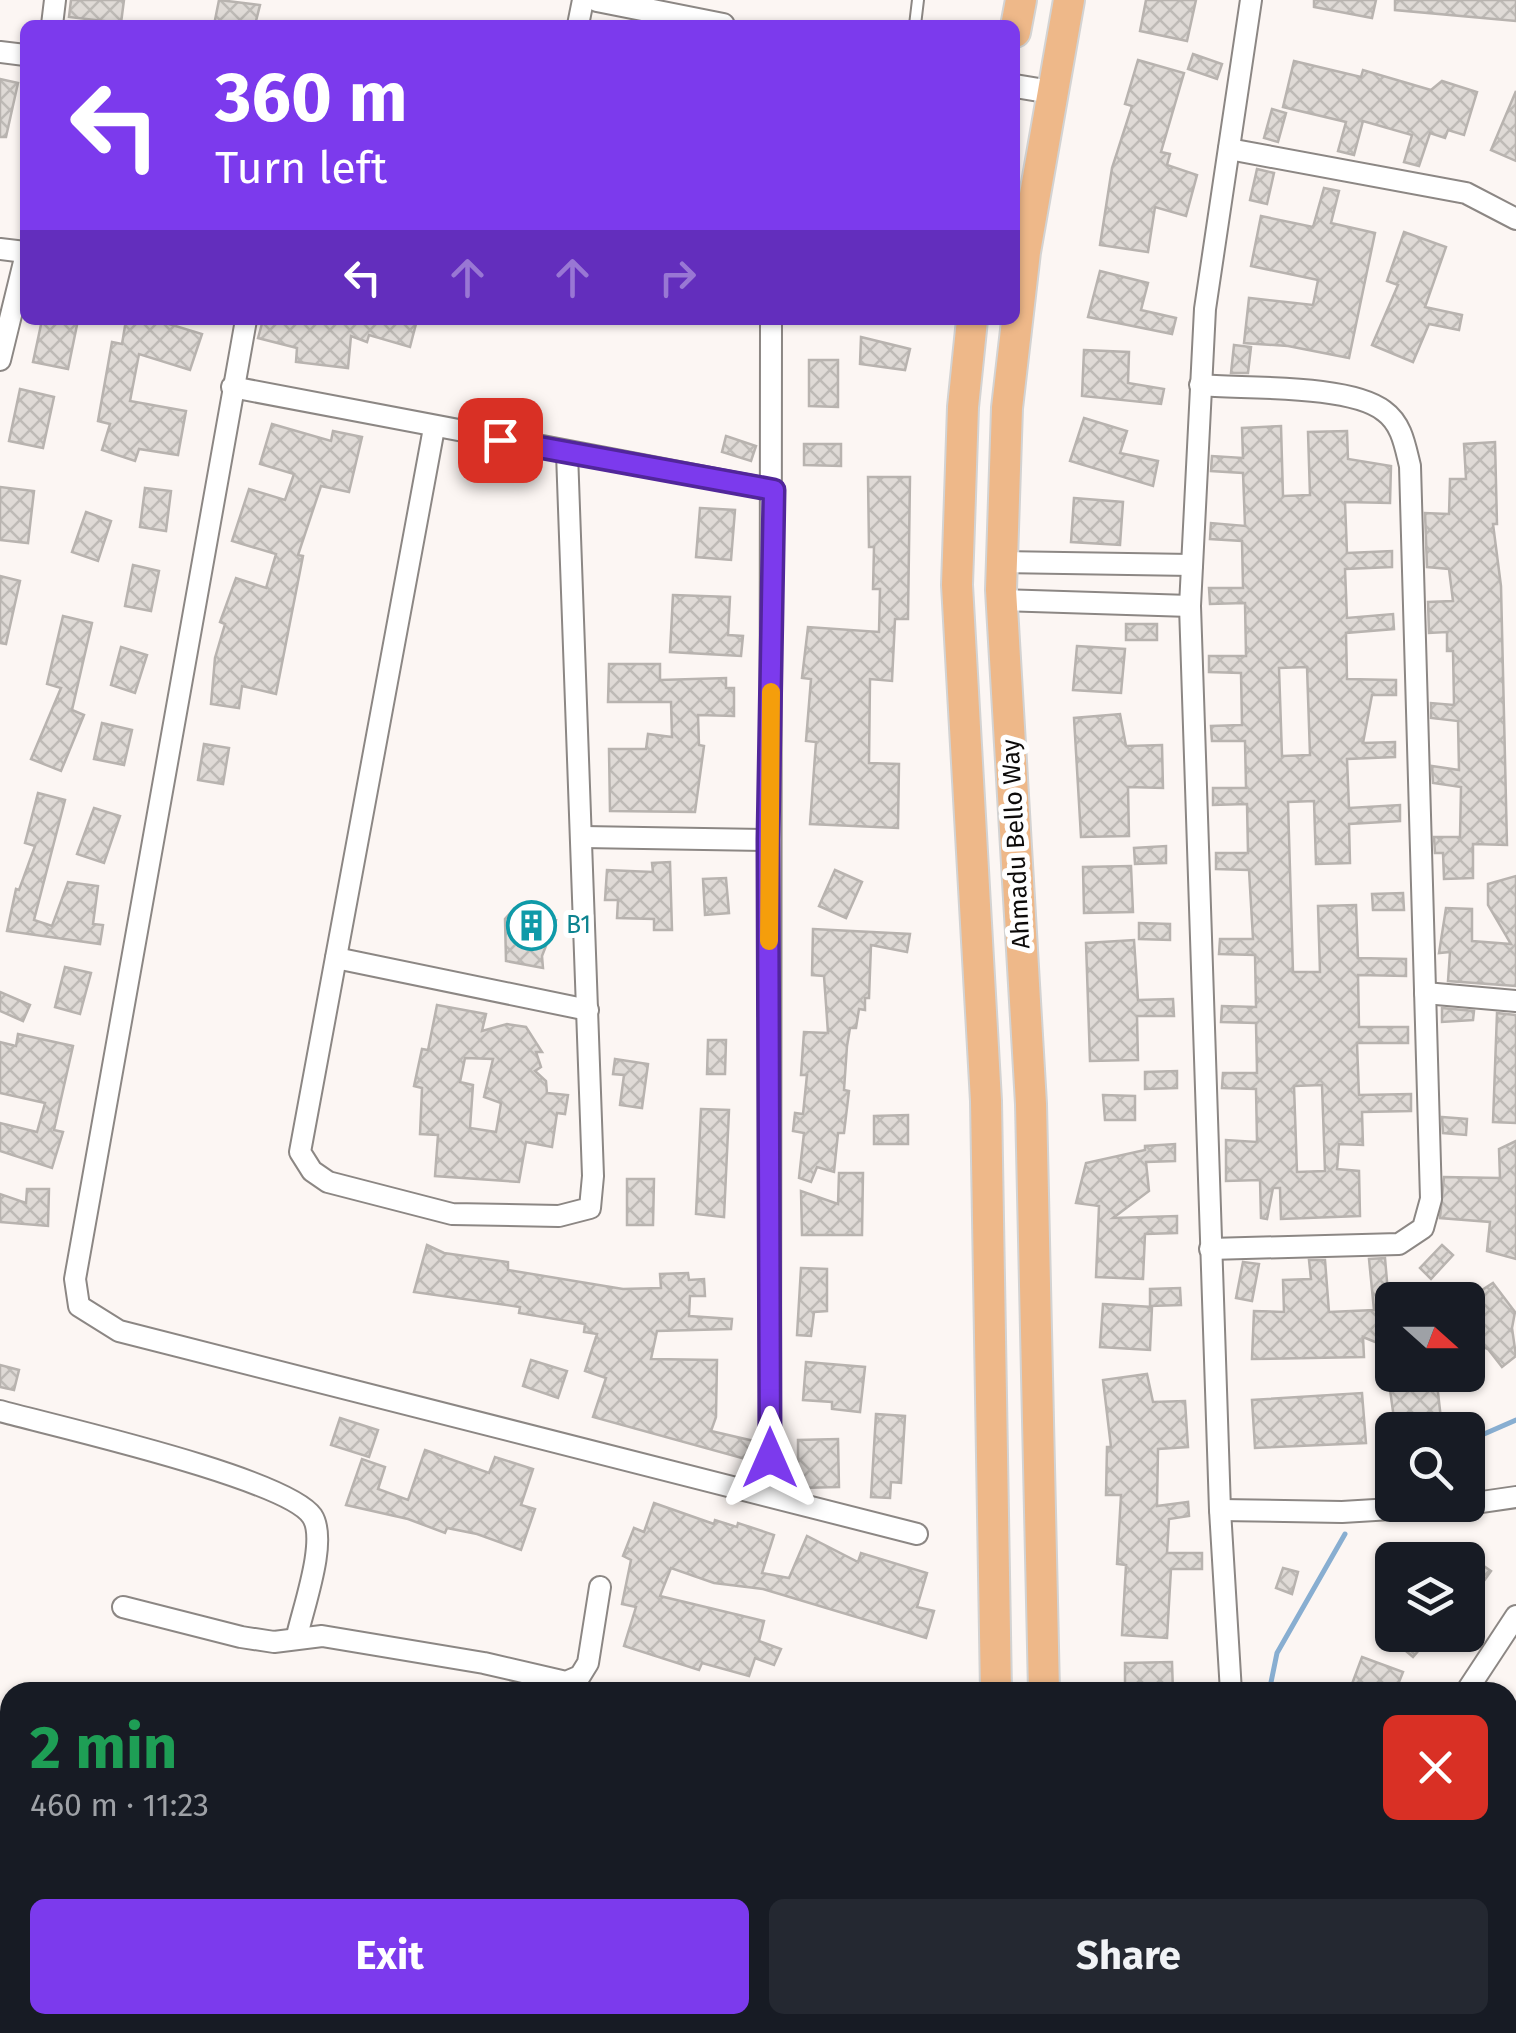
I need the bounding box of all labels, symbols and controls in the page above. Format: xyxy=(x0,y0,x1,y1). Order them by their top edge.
text: 360 m xyxy=(215,56,408,140)
icon: left xyxy=(50,60,180,190)
text: Turn left xyxy=(215,141,387,195)
icon: left xyxy=(335,250,390,305)
icon: ahead xyxy=(440,250,495,305)
icon: ahead xyxy=(545,250,600,305)
icon: right xyxy=(650,250,705,305)
pin xyxy=(458,398,543,483)
icon: arrive xyxy=(473,413,528,468)
street label: Ahmadu Bello Way xyxy=(995,738,1036,950)
building icon: B1 xyxy=(505,899,557,951)
place label: B1 xyxy=(566,910,591,940)
north arrow xyxy=(1375,1282,1485,1392)
map controls xyxy=(1375,1282,1485,1652)
position arrow xyxy=(718,1406,822,1510)
button: search xyxy=(1375,1412,1485,1522)
button: layers xyxy=(1375,1542,1485,1652)
text: 2 min xyxy=(30,1712,177,1784)
button: close xyxy=(1383,1715,1488,1820)
text: 460 m · 11:23 xyxy=(30,1786,209,1824)
button: Exit xyxy=(30,1899,749,2014)
button: Share xyxy=(769,1899,1488,2014)

